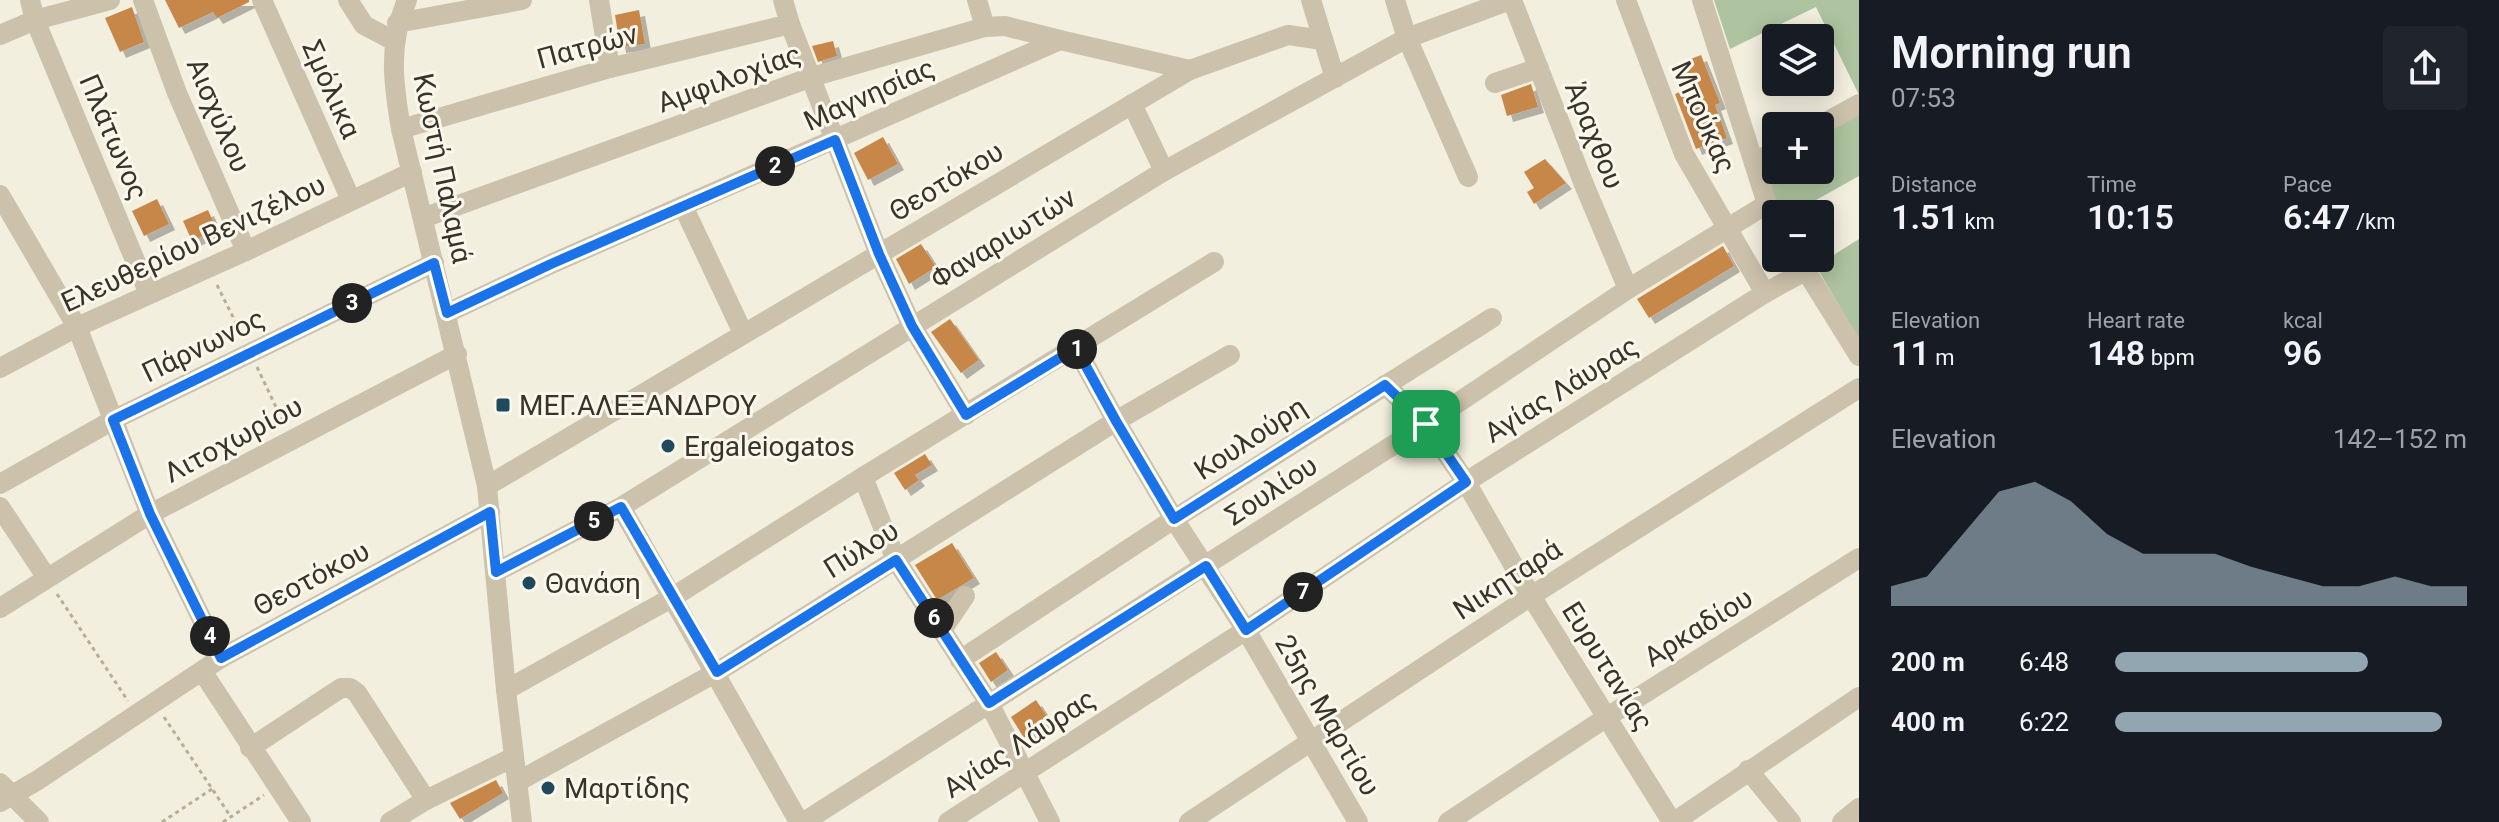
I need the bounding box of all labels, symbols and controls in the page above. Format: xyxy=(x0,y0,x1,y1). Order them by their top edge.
street label: Πατρών xyxy=(533,17,642,76)
map controls xyxy=(1762,24,1834,272)
button: layers xyxy=(1762,24,1834,96)
button: share xyxy=(2383,26,2467,110)
text: Morning run xyxy=(1891,27,2132,79)
street label: Σμόλικα xyxy=(295,35,368,144)
street label: Αμφιλοχίας xyxy=(653,37,805,120)
street label: Μαγνησίας xyxy=(799,51,940,138)
street label: Αισχύλου xyxy=(180,53,257,177)
street label: Μπούκας xyxy=(1664,56,1743,178)
street label: Πλάτωνος xyxy=(72,69,155,205)
street label: Κωστή Παλαμά xyxy=(406,70,479,266)
street label: Άραχθου xyxy=(1558,77,1631,194)
text: 07:53 xyxy=(1891,83,1956,113)
button: + xyxy=(1762,112,1834,184)
street label: Θεοτόκου xyxy=(883,135,1009,228)
pin: 2 xyxy=(755,146,795,186)
text: 2 xyxy=(769,153,781,178)
street label: Ελευθερίου Βενιζέλου xyxy=(56,168,331,319)
text: Distance xyxy=(1891,172,1977,197)
text: Time xyxy=(2087,172,2136,197)
text: Pace xyxy=(2283,172,2332,197)
street label: Φαναριωτών xyxy=(925,181,1082,296)
text: 1.51 xyxy=(1891,197,1959,237)
text: 10:15 xyxy=(2087,197,2174,237)
text: 6:47 xyxy=(2283,197,2351,237)
button: − xyxy=(1762,200,1834,272)
text: km xyxy=(1959,209,1995,234)
text: /km xyxy=(2351,209,2396,234)
pin: 3 xyxy=(332,283,372,323)
text: 3 xyxy=(346,290,358,315)
street label: Πάρνωνος xyxy=(136,302,270,389)
text: Elevation xyxy=(1891,308,1980,333)
text: Heart rate xyxy=(2087,308,2185,333)
text: kcal xyxy=(2283,308,2323,333)
pin: 1 xyxy=(1057,329,1097,369)
street label: Αγίας Λάυρας xyxy=(1478,329,1644,450)
text: 11 xyxy=(1891,333,1930,373)
text: 148 xyxy=(2087,333,2145,373)
text: 96 xyxy=(2283,333,2322,373)
text: 1 xyxy=(1071,336,1083,361)
text: m xyxy=(1930,345,1955,370)
text: bpm xyxy=(2145,345,2195,370)
street label: Λιτοχωρίου xyxy=(159,389,308,490)
place label: ΜΕΓ.ΑΛΕΞΑΝΔΡΟΥ xyxy=(519,389,757,422)
street label: Κουλούρη xyxy=(1188,390,1313,487)
pin xyxy=(1392,390,1460,458)
marker: ΜΕΓ.ΑΛΕΞΑΝΔΡΟΥ xyxy=(494,396,512,414)
icon: arrive xyxy=(1404,402,1448,446)
text: Elevation xyxy=(1891,424,1996,454)
text: 142–152 m xyxy=(2333,424,2467,454)
place label: Ergaleiogatos xyxy=(684,430,855,463)
marker: Ergaleiogatos xyxy=(659,437,677,455)
street label: Σουλίου xyxy=(1219,449,1323,532)
pin: 5 xyxy=(574,501,614,541)
text: 5 xyxy=(588,508,600,533)
street label: Πύλου xyxy=(818,514,905,585)
street label: Νικηταρά xyxy=(1447,532,1568,627)
street label: Θεοτόκου xyxy=(247,534,375,623)
place label: Θανάση xyxy=(545,567,641,600)
pin: 7 xyxy=(1283,572,1323,612)
marker: Θανάση xyxy=(520,574,538,592)
text: 7 xyxy=(1297,579,1309,604)
street label: Αρκαδίου xyxy=(1638,581,1759,674)
street label: Ευρυτανίας xyxy=(1555,596,1660,737)
pin: 6 xyxy=(914,598,954,638)
text: 6 xyxy=(928,605,940,630)
pin: 4 xyxy=(190,616,230,656)
text: 4 xyxy=(204,623,216,648)
street label: 25ης Μαρτίου xyxy=(1268,629,1387,802)
text: 200 m xyxy=(1891,647,1965,677)
text: 6:48 xyxy=(2019,647,2069,677)
street label: Αγίας Λάυρας xyxy=(937,682,1102,805)
text: 400 m xyxy=(1891,707,1965,737)
text: 6:22 xyxy=(2019,707,2069,737)
place label: Μαρτίδης xyxy=(564,772,690,805)
marker: Μαρτίδης xyxy=(539,779,557,797)

